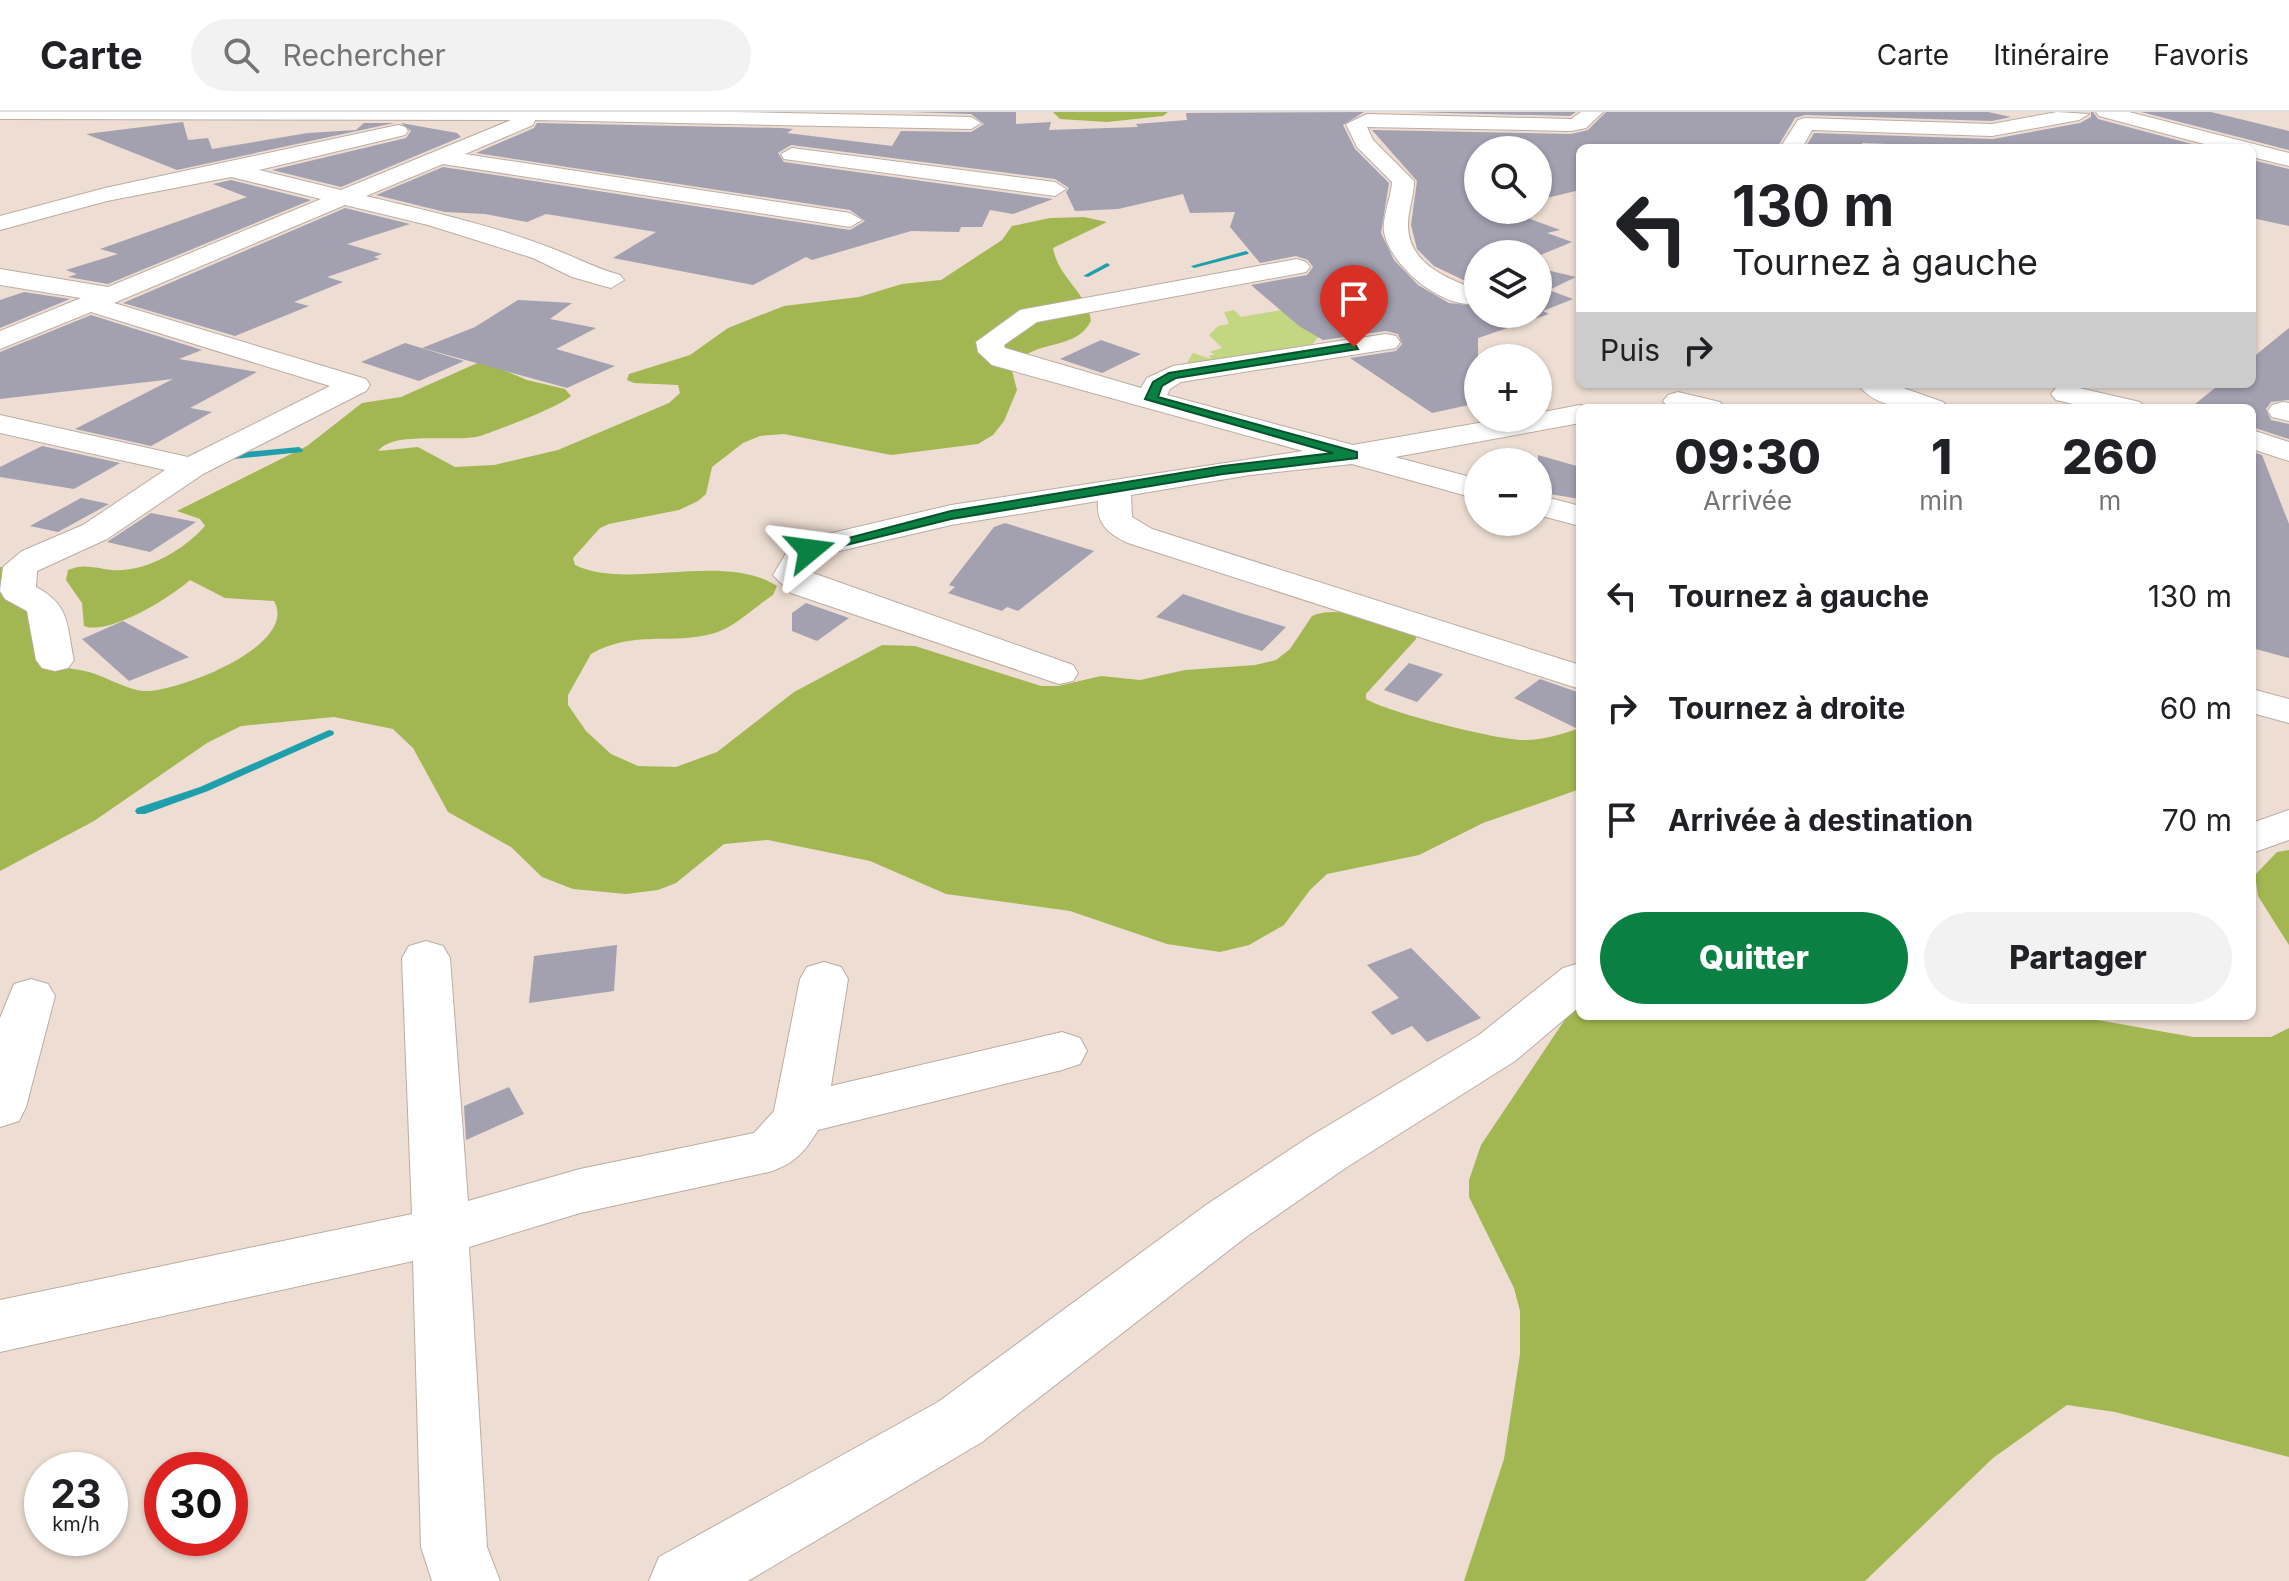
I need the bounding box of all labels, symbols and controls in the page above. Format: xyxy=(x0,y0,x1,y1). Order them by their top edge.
search box xyxy=(191,19,751,91)
text: Carte xyxy=(40,32,143,78)
icon: search xyxy=(219,33,263,77)
text: Rechercher xyxy=(283,37,446,73)
text: Carte xyxy=(1877,38,1949,72)
text: Itinéraire xyxy=(1993,38,2109,72)
text: Favoris xyxy=(2153,38,2249,72)
map controls xyxy=(1464,136,1552,536)
button: search xyxy=(1464,136,1552,224)
text: 130 m xyxy=(1732,172,1894,240)
icon: left xyxy=(1600,176,1704,280)
button: layers xyxy=(1464,240,1552,328)
text: Tournez à gauche xyxy=(1732,240,2038,284)
pin xyxy=(1320,265,1388,347)
icon: arrive xyxy=(1332,277,1376,321)
icon: right xyxy=(1676,328,1720,372)
text: Puis xyxy=(1600,332,1660,368)
button: + xyxy=(1464,344,1552,432)
text: 09:30 xyxy=(1674,427,1821,486)
text: 1 xyxy=(1931,427,1952,486)
text: 260 xyxy=(2062,427,2158,486)
button: − xyxy=(1464,448,1552,536)
text: Arrivée xyxy=(1703,485,1792,516)
text: min xyxy=(1919,485,1964,516)
text: m xyxy=(2098,485,2121,516)
position arrow xyxy=(768,508,852,592)
icon: left xyxy=(1600,574,1644,618)
text: Tournez à gauche xyxy=(1668,578,1929,614)
text: 130 m xyxy=(2148,578,2232,614)
icon: right xyxy=(1600,686,1644,730)
text: Tournez à droite xyxy=(1668,690,1905,726)
text: 60 m xyxy=(2160,690,2232,726)
icon: arrive xyxy=(1600,798,1644,842)
text: Arrivée à destination xyxy=(1668,802,1973,838)
text: 70 m xyxy=(2162,802,2232,838)
button: Quitter xyxy=(1600,912,1908,1004)
button: Partager xyxy=(1924,912,2232,1004)
speed limit sign: 30 xyxy=(144,1452,248,1556)
text: 23 xyxy=(50,1469,102,1518)
text: km/h xyxy=(52,1512,100,1536)

